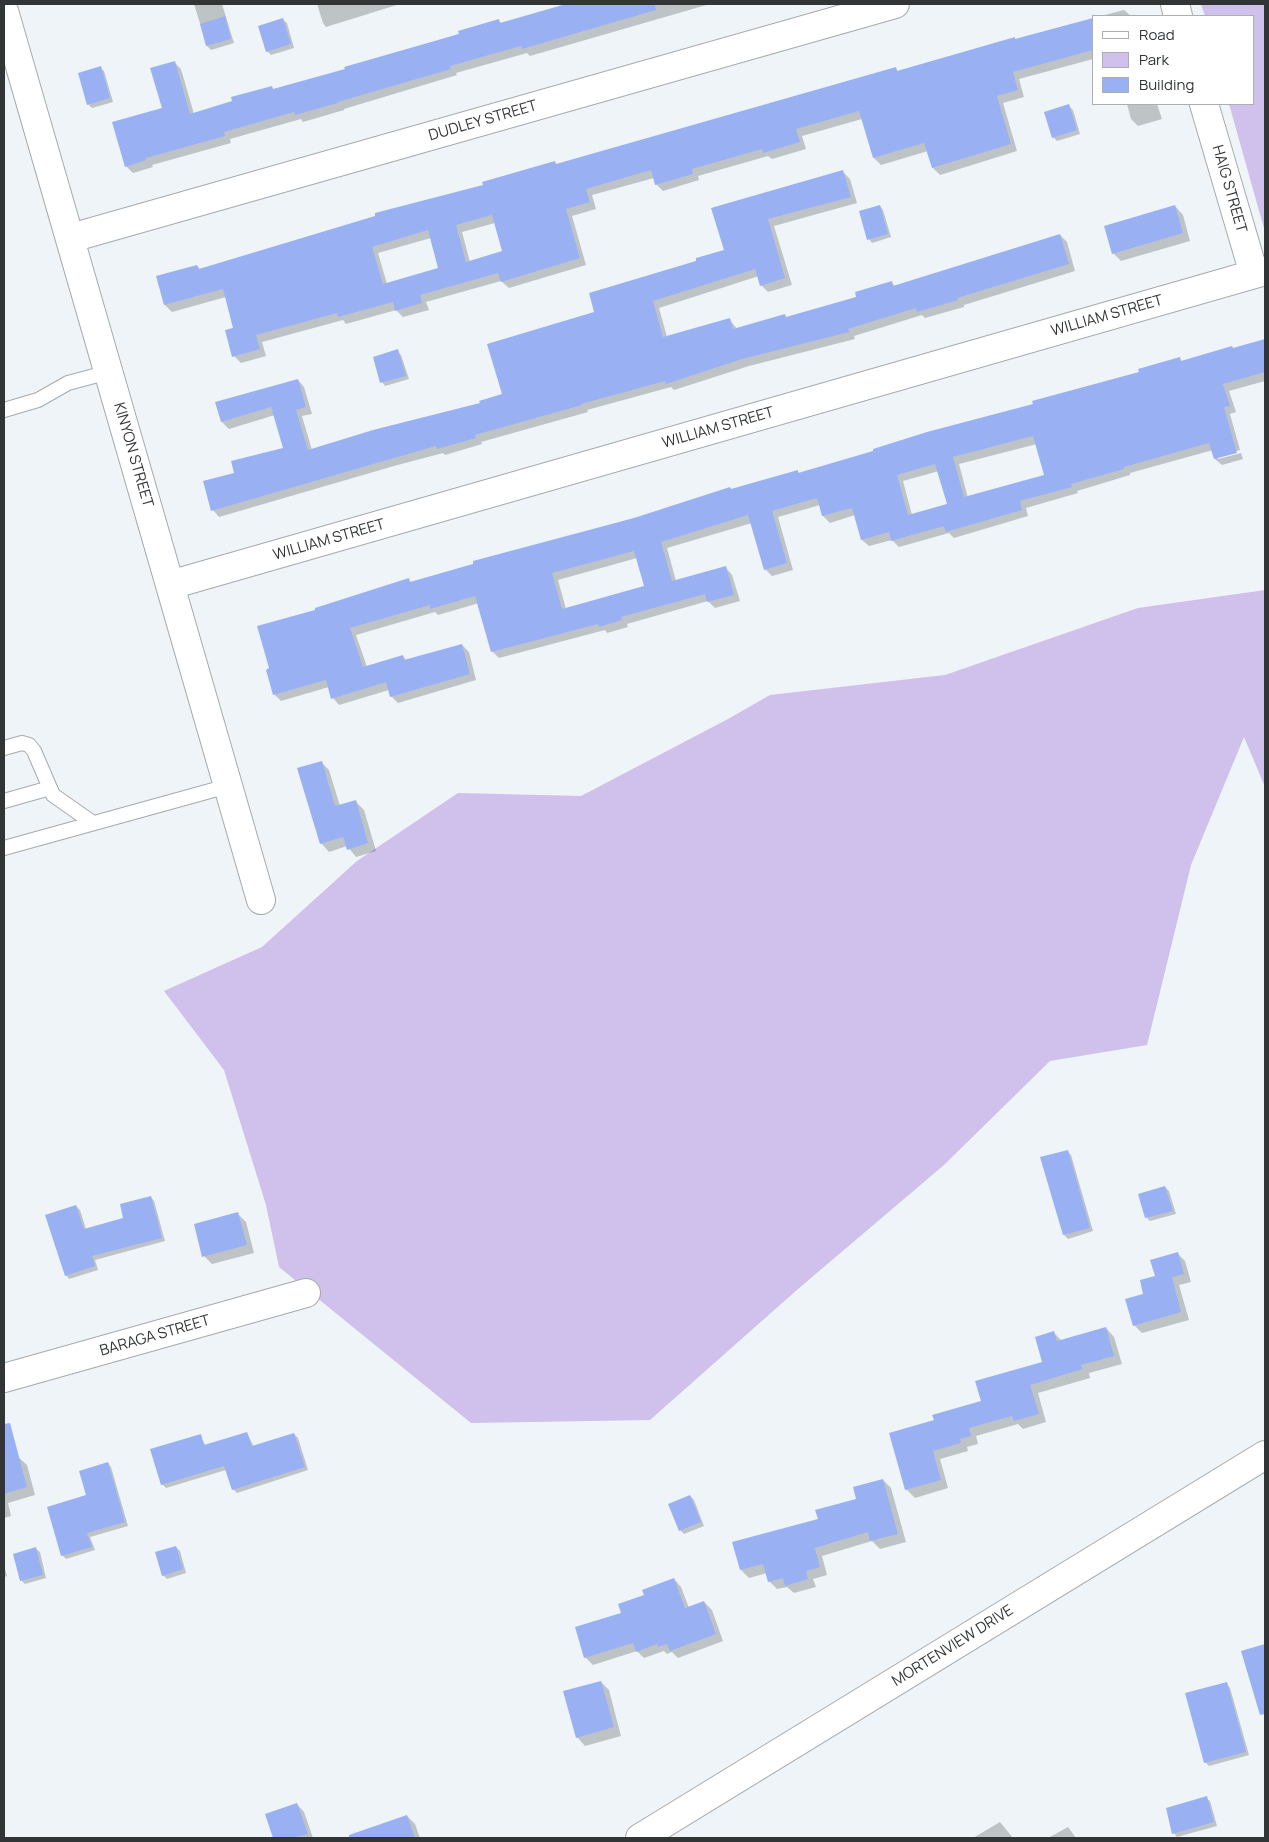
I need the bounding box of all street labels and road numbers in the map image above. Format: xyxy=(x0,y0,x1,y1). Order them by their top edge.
street label: DUDLEY STREET xyxy=(427,97,539,145)
street label: HAIG STREET xyxy=(1208,143,1250,235)
street label: WILLIAM STREET xyxy=(1049,291,1165,341)
street label: KINYON STREET xyxy=(109,400,157,510)
street label: WILLIAM STREET xyxy=(660,403,776,453)
street label: WILLIAM STREET xyxy=(271,515,387,565)
street label: BARAGA STREET xyxy=(98,1312,212,1360)
street label: MORTENVIEW DRIVE xyxy=(889,1601,1017,1691)

